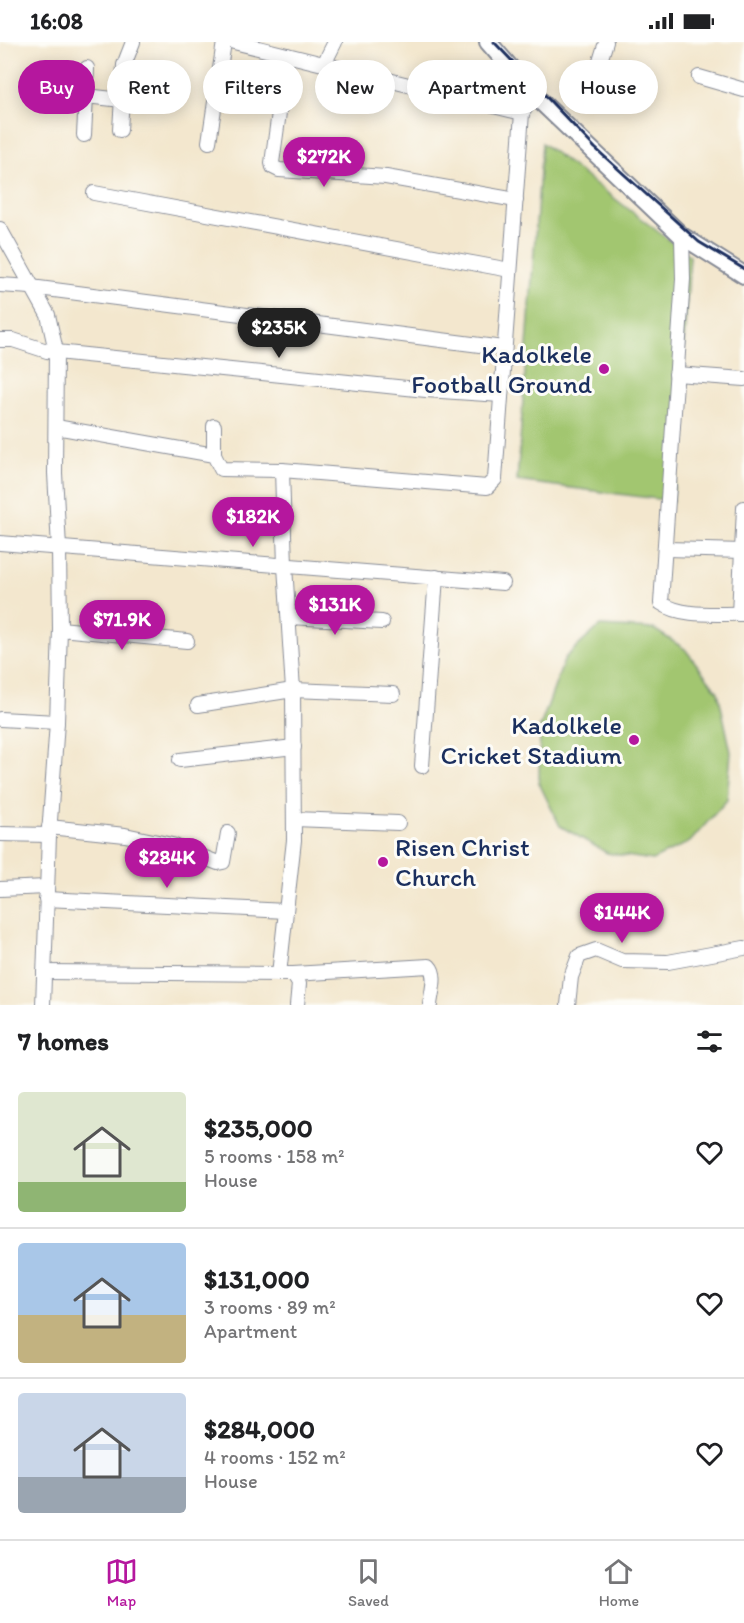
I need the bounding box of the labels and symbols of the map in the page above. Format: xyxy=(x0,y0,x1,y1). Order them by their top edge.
pin: $272K xyxy=(282,137,366,188)
pin: $235K xyxy=(237,308,321,359)
place label: Kadolkele Football Ground xyxy=(411,338,593,400)
marker: Kadolkele Football Ground xyxy=(597,362,611,376)
pin: $182K xyxy=(211,497,295,548)
pin: $131K xyxy=(293,585,377,636)
pin: $71.9K xyxy=(73,600,171,651)
place label: Kadolkele Cricket Stadium xyxy=(441,709,622,771)
marker: Kadolkele Cricket Stadium xyxy=(627,733,641,747)
place label: Risen Christ Church xyxy=(395,831,530,893)
pin: $284K xyxy=(125,838,209,889)
marker: Risen Christ Church xyxy=(376,855,390,869)
pin: $144K xyxy=(580,893,664,944)

